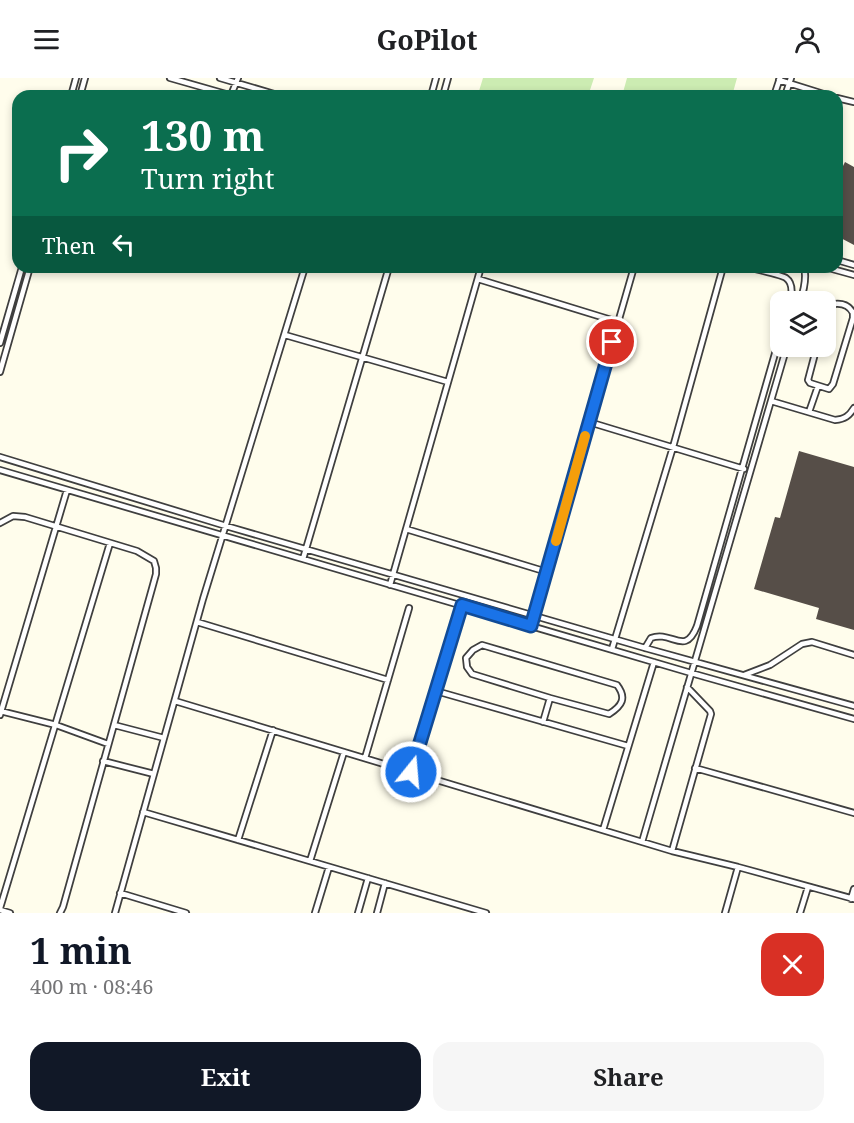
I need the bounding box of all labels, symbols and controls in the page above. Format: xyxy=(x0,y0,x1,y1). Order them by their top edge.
text: GoPilot xyxy=(376,21,478,58)
icon: menu xyxy=(30,23,63,56)
icon: person xyxy=(791,23,824,56)
text: 130 m xyxy=(141,106,265,163)
icon: right xyxy=(42,114,120,192)
text: Turn right xyxy=(141,160,274,197)
icon: left xyxy=(107,228,140,261)
text: Then xyxy=(42,230,95,260)
map controls xyxy=(770,291,836,357)
button: layers xyxy=(770,291,836,357)
pin xyxy=(586,316,637,367)
icon: arrive xyxy=(595,325,628,358)
position arrow xyxy=(379,740,443,804)
text: 1 min xyxy=(30,926,132,975)
button: close xyxy=(761,933,824,996)
text: 400 m · 08:46 xyxy=(30,973,153,1000)
button: Exit xyxy=(30,1042,421,1111)
button: Share xyxy=(433,1042,824,1111)

